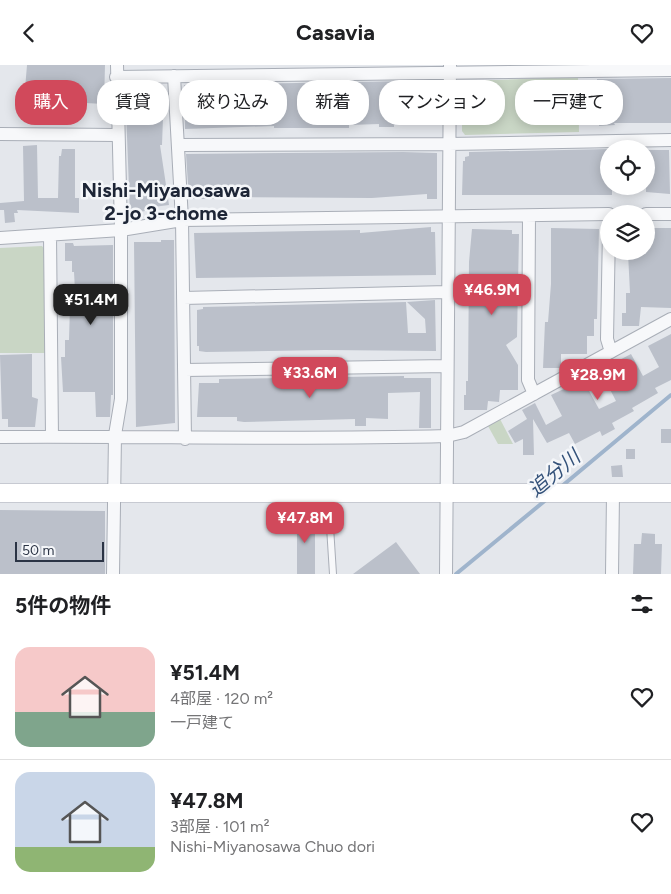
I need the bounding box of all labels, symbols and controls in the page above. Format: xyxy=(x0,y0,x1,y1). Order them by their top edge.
icon: back xyxy=(15,19,43,47)
text: Casavia xyxy=(296,19,375,46)
icon: heart xyxy=(628,19,656,47)
chip: 購入 xyxy=(15,80,87,125)
chip: 賃貸 xyxy=(97,80,169,125)
chip: 絞り込み xyxy=(179,80,287,125)
chip: 新着 xyxy=(297,80,369,125)
chip: マンション xyxy=(379,80,505,125)
chip: 一戸建て xyxy=(515,80,623,125)
map controls xyxy=(600,140,655,260)
button: locate xyxy=(600,140,655,195)
district label: Nishi-Miyanosawa 2-jo 3-chome xyxy=(82,178,250,225)
button: layers xyxy=(600,205,655,260)
pin: ¥46.9M xyxy=(451,273,533,316)
text: ¥46.9M xyxy=(464,280,520,299)
pin: ¥51.4M xyxy=(50,283,132,326)
text: ¥51.4M xyxy=(64,290,118,309)
pin: ¥33.6M xyxy=(269,357,351,399)
pin: ¥28.9M xyxy=(557,359,639,401)
text: ¥33.6M xyxy=(283,363,337,382)
text: ¥28.9M xyxy=(570,365,626,384)
water label: 追分川 xyxy=(523,443,586,501)
pin: ¥47.8M xyxy=(264,501,346,544)
text: ¥47.8M xyxy=(277,508,333,527)
scale bar xyxy=(15,539,104,562)
text: 50 m xyxy=(22,542,54,559)
icon: filters xyxy=(628,590,656,618)
text: 5件の物件 xyxy=(15,593,111,618)
text: ¥51.4M xyxy=(170,660,240,685)
icon: home xyxy=(55,667,115,727)
icon: heart xyxy=(628,683,656,711)
text: 4部屋 · 120 m² xyxy=(170,689,273,708)
text: 一戸建て xyxy=(170,713,234,732)
text: ¥47.8M xyxy=(170,788,244,813)
icon: home xyxy=(55,792,115,852)
icon: heart xyxy=(628,808,656,836)
text: 3部屋 · 101 m² xyxy=(170,817,270,836)
text: Nishi-Miyanosawa Chuo dori xyxy=(170,837,375,856)

